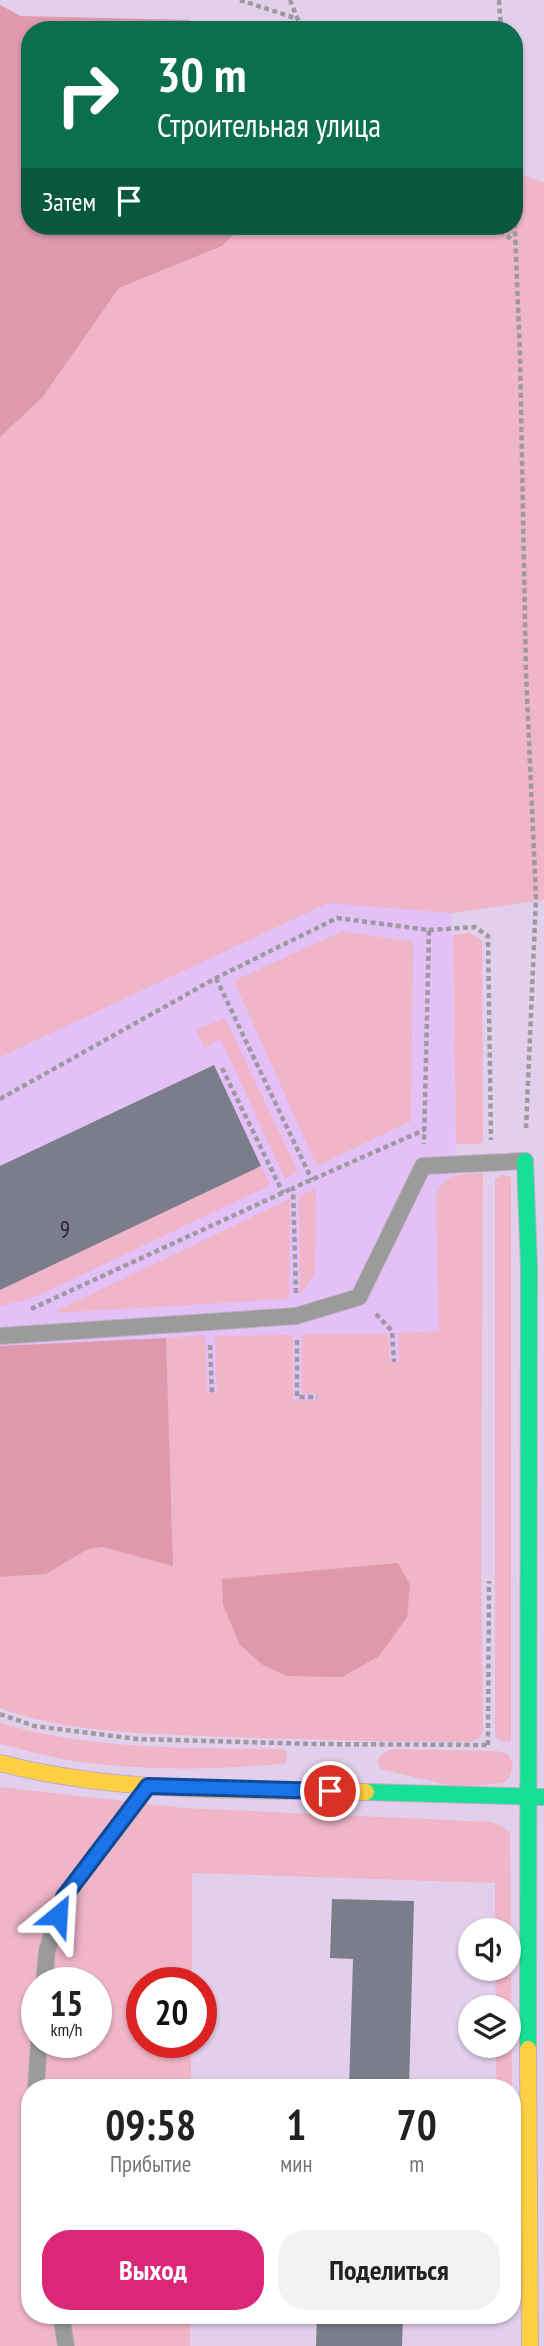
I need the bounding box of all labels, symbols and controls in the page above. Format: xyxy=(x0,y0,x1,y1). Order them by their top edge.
text: 30 m xyxy=(157,42,246,106)
icon: right xyxy=(42,49,133,140)
text: Строительная улица xyxy=(157,104,381,146)
icon: arrive xyxy=(110,182,148,220)
text: Затем xyxy=(42,185,96,218)
house number: 9 xyxy=(60,1214,70,1243)
pin xyxy=(300,1761,360,1821)
icon: arrive xyxy=(311,1772,349,1810)
position arrow xyxy=(21,1878,95,1952)
map controls xyxy=(458,1918,521,2058)
button: sound xyxy=(458,1918,521,1981)
speed limit sign: 20 xyxy=(126,1967,217,2058)
text: 15 xyxy=(50,1980,83,2026)
button: layers xyxy=(458,1995,521,2058)
text: km/h xyxy=(51,2018,82,2041)
text: 09:58 xyxy=(105,2097,196,2152)
text: 1 xyxy=(286,2097,306,2152)
text: 70 xyxy=(397,2097,437,2152)
text: Прибытие xyxy=(110,2149,191,2178)
text: мин xyxy=(280,2149,312,2178)
text: m xyxy=(409,2149,424,2178)
button: Выход xyxy=(42,2230,264,2310)
button: Поделиться xyxy=(278,2230,500,2310)

